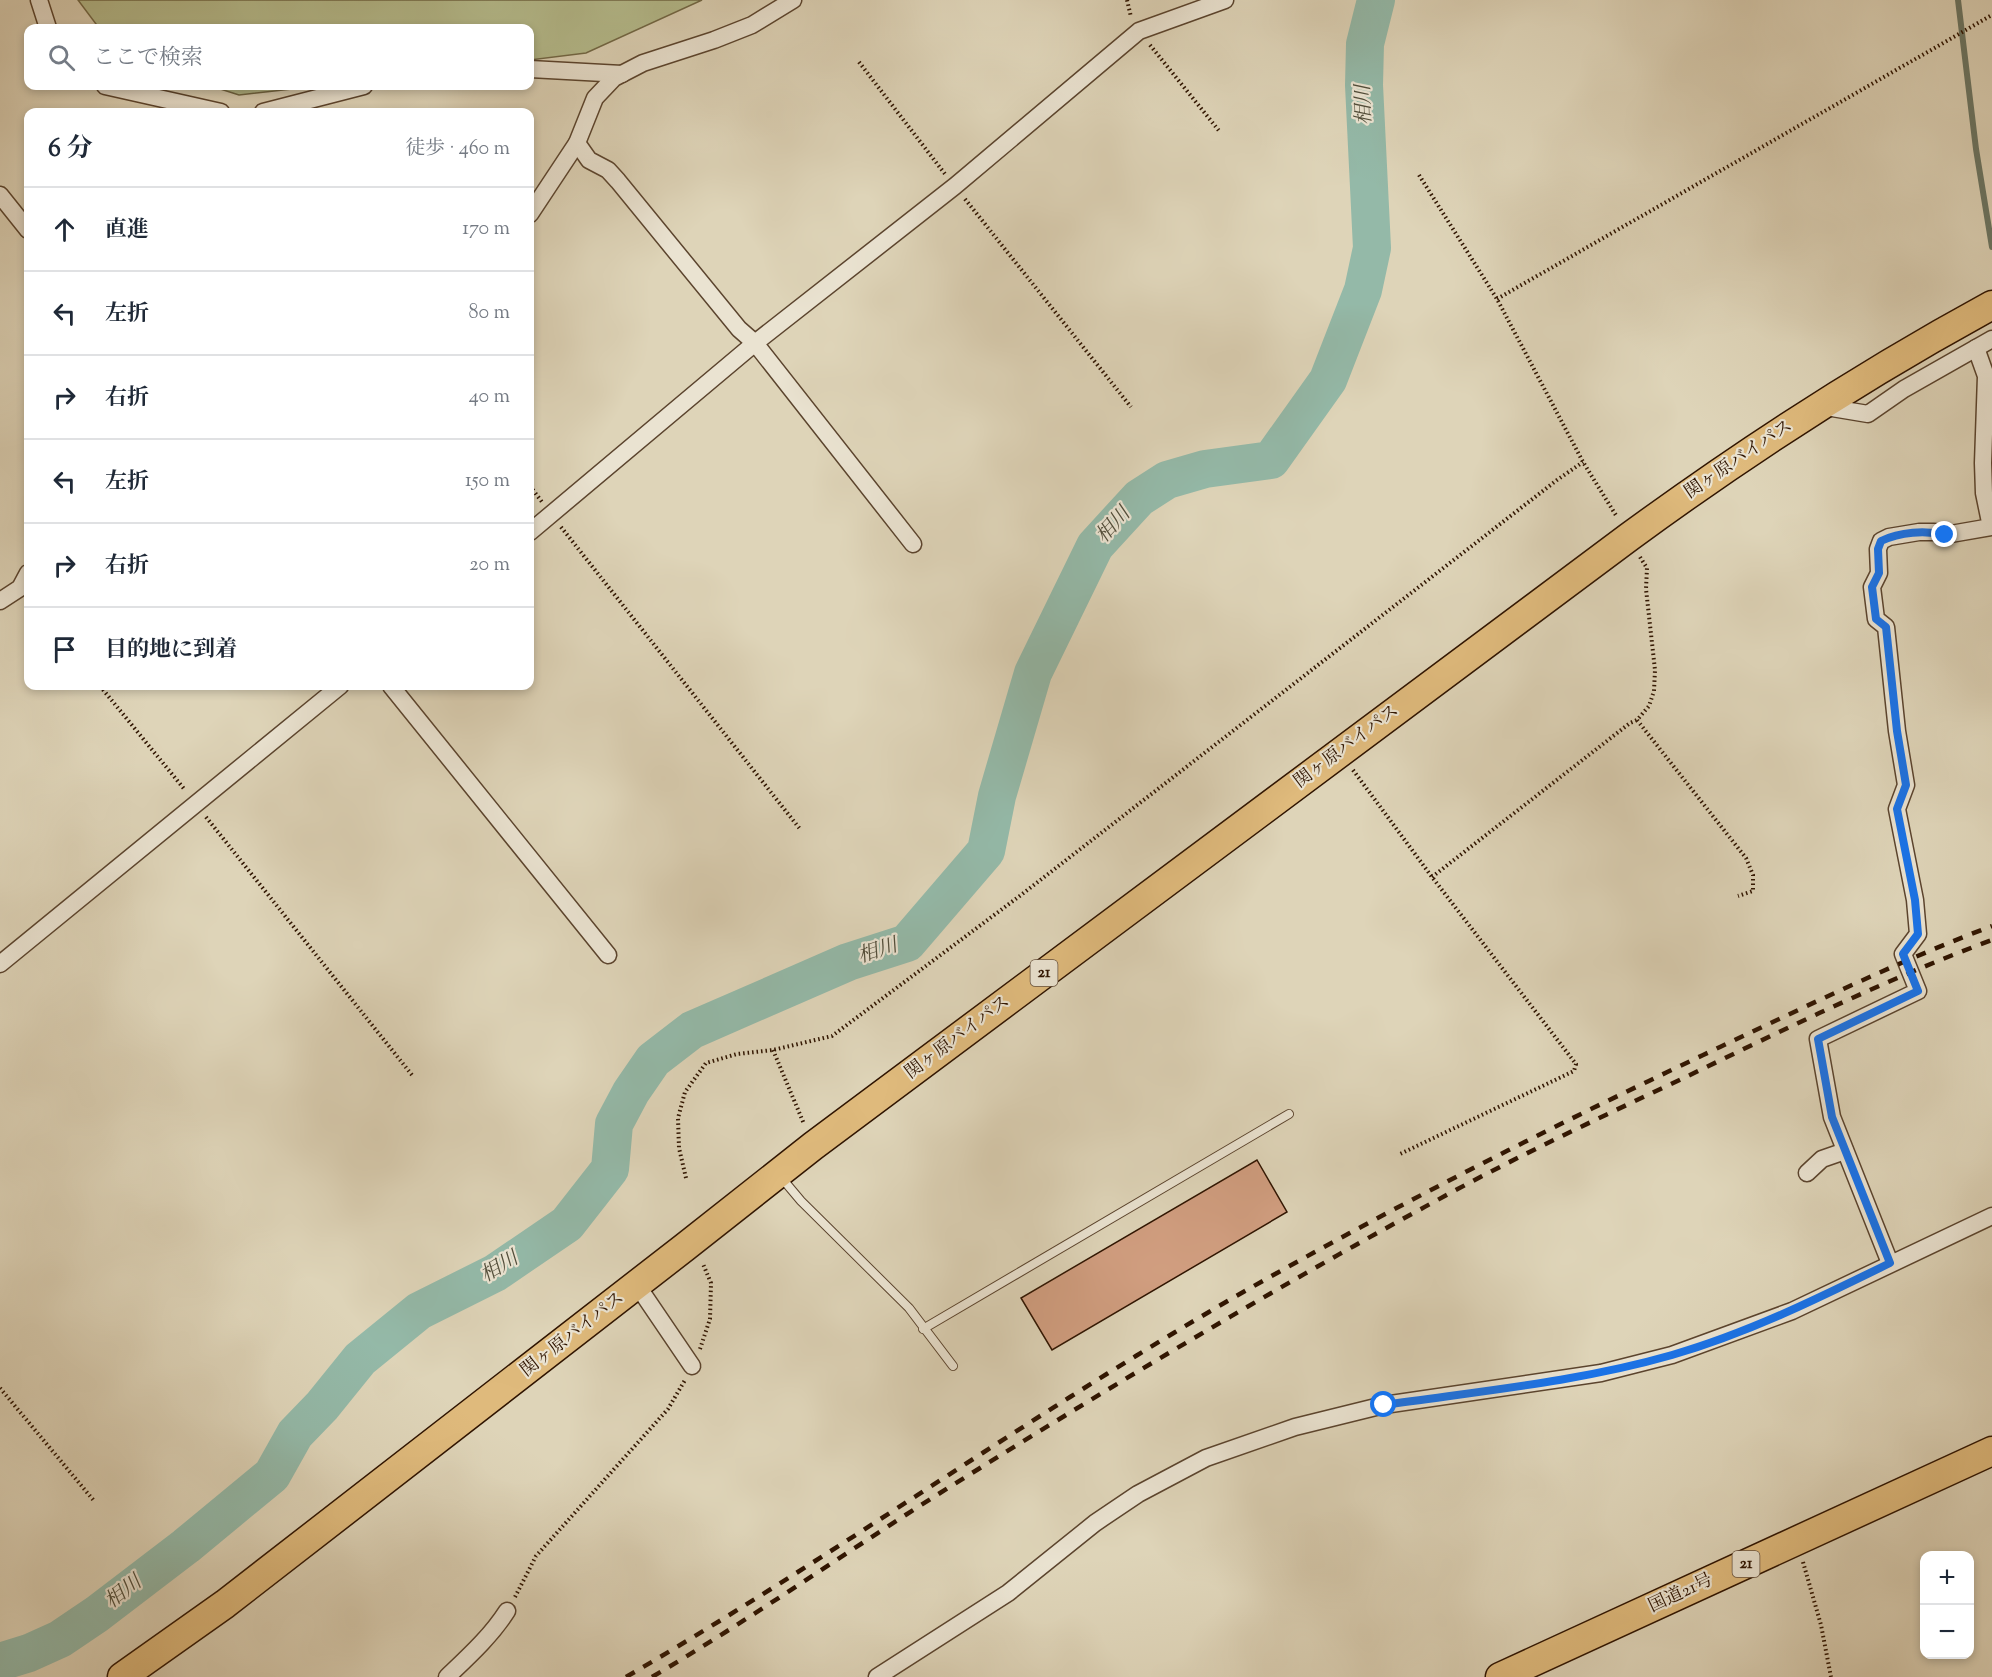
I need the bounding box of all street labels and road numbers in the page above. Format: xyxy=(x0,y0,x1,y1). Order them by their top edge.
street label: 関ヶ原バイパス xyxy=(1680,414,1798,506)
street label: 関ヶ原バイパス xyxy=(1289,699,1405,795)
road number: 21 xyxy=(1030,960,1058,986)
street label: 関ヶ原バイパス xyxy=(900,990,1016,1086)
street label: 関ヶ原バイパス xyxy=(515,1286,631,1384)
road number: 21 xyxy=(1732,1551,1760,1577)
street label: 国道21号 xyxy=(1644,1568,1718,1620)

